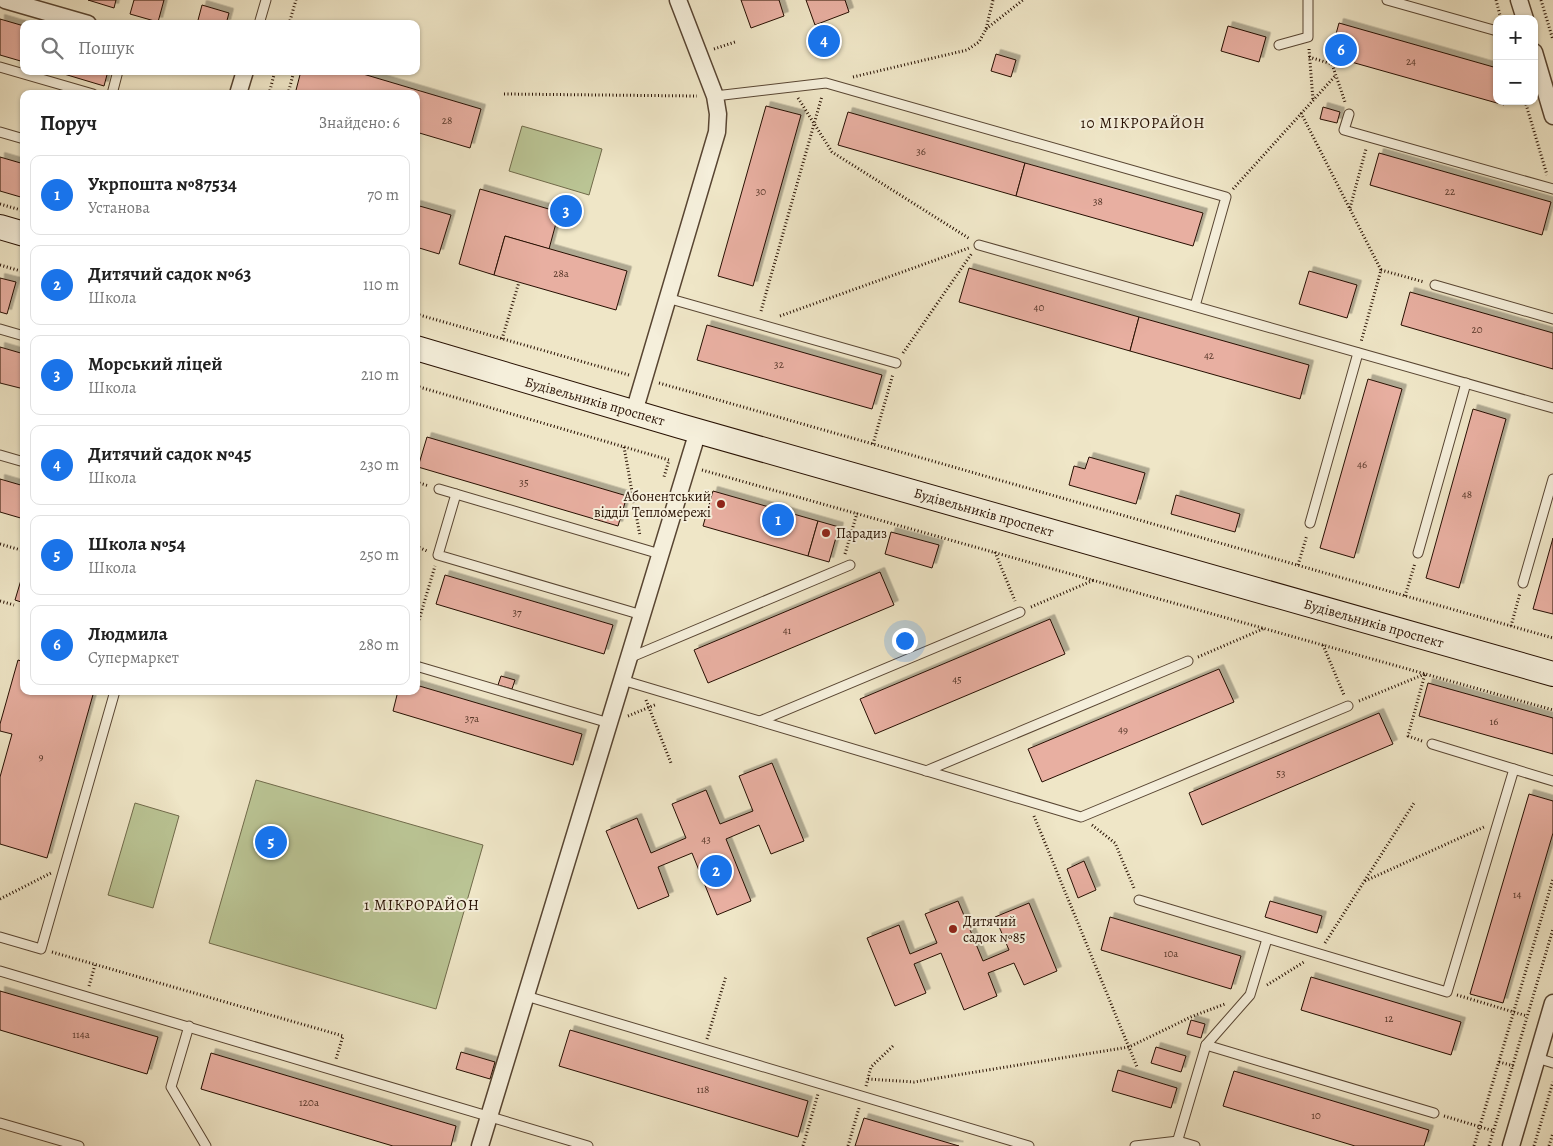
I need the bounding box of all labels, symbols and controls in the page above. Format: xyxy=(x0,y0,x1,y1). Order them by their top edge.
map controls xyxy=(1493,15,1538,105)
button: + xyxy=(1493,15,1538,60)
search box xyxy=(20,20,420,75)
pin: 4 xyxy=(808,22,840,60)
pin: 6 xyxy=(1325,31,1357,69)
icon: search xyxy=(38,34,66,62)
text: Пошук xyxy=(78,35,135,61)
house number: 24 xyxy=(1406,54,1416,69)
button: − xyxy=(1493,60,1538,105)
text: Поруч xyxy=(40,109,97,137)
text: Знайдено: 6 xyxy=(319,112,400,134)
house number: 28 xyxy=(442,113,452,128)
district label: 10 МІКРОРАЙОН xyxy=(1080,113,1206,133)
house number: 36 xyxy=(916,144,926,159)
text: Укрпошта №87534 xyxy=(88,171,237,197)
text: 1 xyxy=(54,184,60,206)
text: 70 m xyxy=(367,184,399,206)
house number: 30 xyxy=(756,184,766,199)
house number: 22 xyxy=(1445,184,1455,199)
pin: 3 xyxy=(550,192,582,230)
house number: 38 xyxy=(1093,194,1103,209)
text: Установа xyxy=(88,197,150,219)
text: Дитячий садок №63 xyxy=(88,261,252,287)
house number: 28а xyxy=(553,266,570,281)
text: 2 xyxy=(53,274,61,296)
text: 110 m xyxy=(363,274,399,296)
text: Школа xyxy=(88,287,136,309)
house number: 40 xyxy=(1034,300,1045,315)
house number: 20 xyxy=(1471,322,1483,337)
house number: 42 xyxy=(1204,348,1214,363)
text: Морський ліцей xyxy=(88,351,223,377)
house number: 32 xyxy=(774,357,784,372)
text: 3 xyxy=(54,364,60,386)
text: 210 m xyxy=(361,364,399,386)
street label: Будівельників проспект xyxy=(523,372,667,431)
text: Школа xyxy=(88,377,136,399)
text: Дитячий садок №45 xyxy=(88,441,252,467)
text: 4 xyxy=(53,454,61,476)
text: 230 m xyxy=(360,454,399,476)
house number: 46 xyxy=(1357,457,1367,472)
text: Школа xyxy=(88,467,136,489)
house number: 35 xyxy=(519,475,529,490)
street label: Будівельників проспект xyxy=(912,483,1056,542)
place label: Абонентський відділ Тепломережі xyxy=(594,487,711,522)
house number: 48 xyxy=(1462,487,1472,502)
marker: Абонентський відділ Тепломережі xyxy=(715,498,727,510)
pin: 1 xyxy=(762,501,794,539)
place label: Парадиз xyxy=(836,524,887,543)
marker: Парадиз xyxy=(820,527,832,539)
text: Школа №54 xyxy=(88,531,186,557)
text: 5 xyxy=(54,544,60,566)
text: 250 m xyxy=(360,544,399,566)
text: Школа xyxy=(88,557,136,579)
street label: Будівельників проспект xyxy=(1302,594,1446,653)
house number: 37 xyxy=(512,605,522,620)
text: Людмила xyxy=(88,621,168,647)
house number: 41 xyxy=(783,623,792,638)
your location xyxy=(892,628,918,654)
text: 6 xyxy=(53,634,61,656)
text: 280 m xyxy=(359,634,399,656)
text: Супермаркет xyxy=(88,647,179,669)
house number: 45 xyxy=(952,672,962,687)
house number: 37а xyxy=(465,711,480,726)
house number: 16 xyxy=(1490,714,1498,729)
house number: 49 xyxy=(1118,722,1128,737)
house number: 9 xyxy=(38,749,44,764)
house number: 53 xyxy=(1276,766,1286,781)
pin: 5 xyxy=(255,823,287,861)
house number: 43 xyxy=(701,832,711,847)
pin: 2 xyxy=(700,852,732,890)
house number: 14 xyxy=(1513,887,1521,902)
district label: 1 МІКРОРАЙОН xyxy=(364,895,480,915)
place label: Дитячий садок №85 xyxy=(963,912,1026,947)
marker: Дитячий садок №85 xyxy=(947,923,959,935)
house number: 10а xyxy=(1164,946,1179,961)
house number: 12 xyxy=(1385,1011,1394,1026)
house number: 114а xyxy=(72,1027,91,1042)
house number: 118 xyxy=(697,1082,709,1097)
house number: 120а xyxy=(299,1095,320,1110)
house number: 10 xyxy=(1311,1108,1321,1123)

